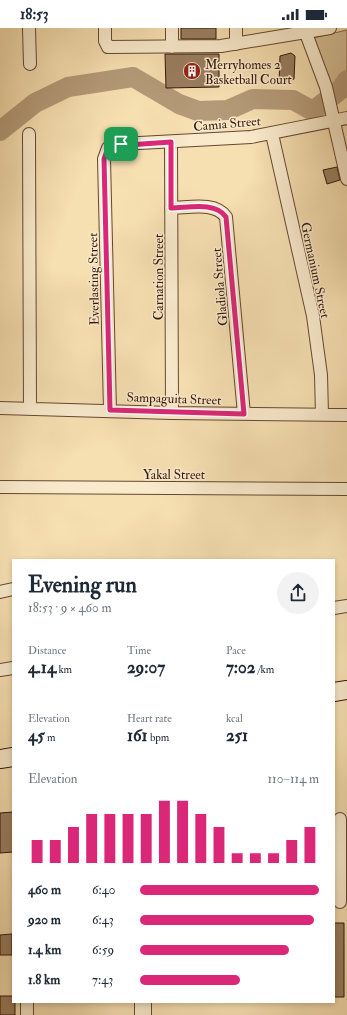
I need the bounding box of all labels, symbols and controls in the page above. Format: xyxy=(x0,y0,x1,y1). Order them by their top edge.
text: 18:53 xyxy=(20,5,48,24)
place label: Merryhomes 2 Basketball Court xyxy=(205,57,292,88)
building icon: Merryhomes 2 Basketball Court xyxy=(182,61,202,81)
street label: Camia Street xyxy=(193,113,262,135)
pin xyxy=(104,127,138,161)
icon: arrive xyxy=(110,133,132,155)
street label: Germanium Street xyxy=(297,221,333,320)
street label: Everlasting Street xyxy=(85,232,103,326)
street label: Carnation Street xyxy=(151,234,167,320)
street label: Gladiola Street xyxy=(209,247,231,327)
street label: Sampaguita Street xyxy=(126,389,222,410)
street label: Yakal Street xyxy=(143,467,205,483)
text: Evening run xyxy=(28,571,137,599)
button: share xyxy=(277,572,319,614)
text: 18:53 · 9 × 460 m xyxy=(28,600,112,616)
text: Distance xyxy=(28,644,66,657)
text: Time xyxy=(127,644,151,657)
text: Pace xyxy=(226,644,246,657)
text: 4.14 xyxy=(28,657,56,678)
text: 29:07 xyxy=(127,657,165,678)
text: 7:02 xyxy=(226,657,255,678)
text: km xyxy=(56,663,72,676)
text: /km xyxy=(255,663,274,676)
text: Elevation xyxy=(28,712,70,725)
text: Heart rate xyxy=(127,712,172,725)
text: kcal xyxy=(226,712,243,725)
text: 45 xyxy=(28,725,45,746)
text: 161 xyxy=(127,725,148,746)
text: 251 xyxy=(226,725,248,746)
text: m xyxy=(45,731,56,744)
text: bpm xyxy=(148,731,169,744)
text: Elevation xyxy=(28,771,78,787)
text: 110–114 m xyxy=(267,771,319,787)
text: 460 m xyxy=(28,882,61,898)
text: 6:40 xyxy=(92,882,115,898)
text: 920 m xyxy=(28,912,61,928)
text: 6:43 xyxy=(92,912,114,928)
text: 1.4 km xyxy=(28,942,61,958)
text: 6:59 xyxy=(92,942,114,958)
text: 1.8 km xyxy=(28,972,60,988)
text: 7:43 xyxy=(92,972,113,988)

